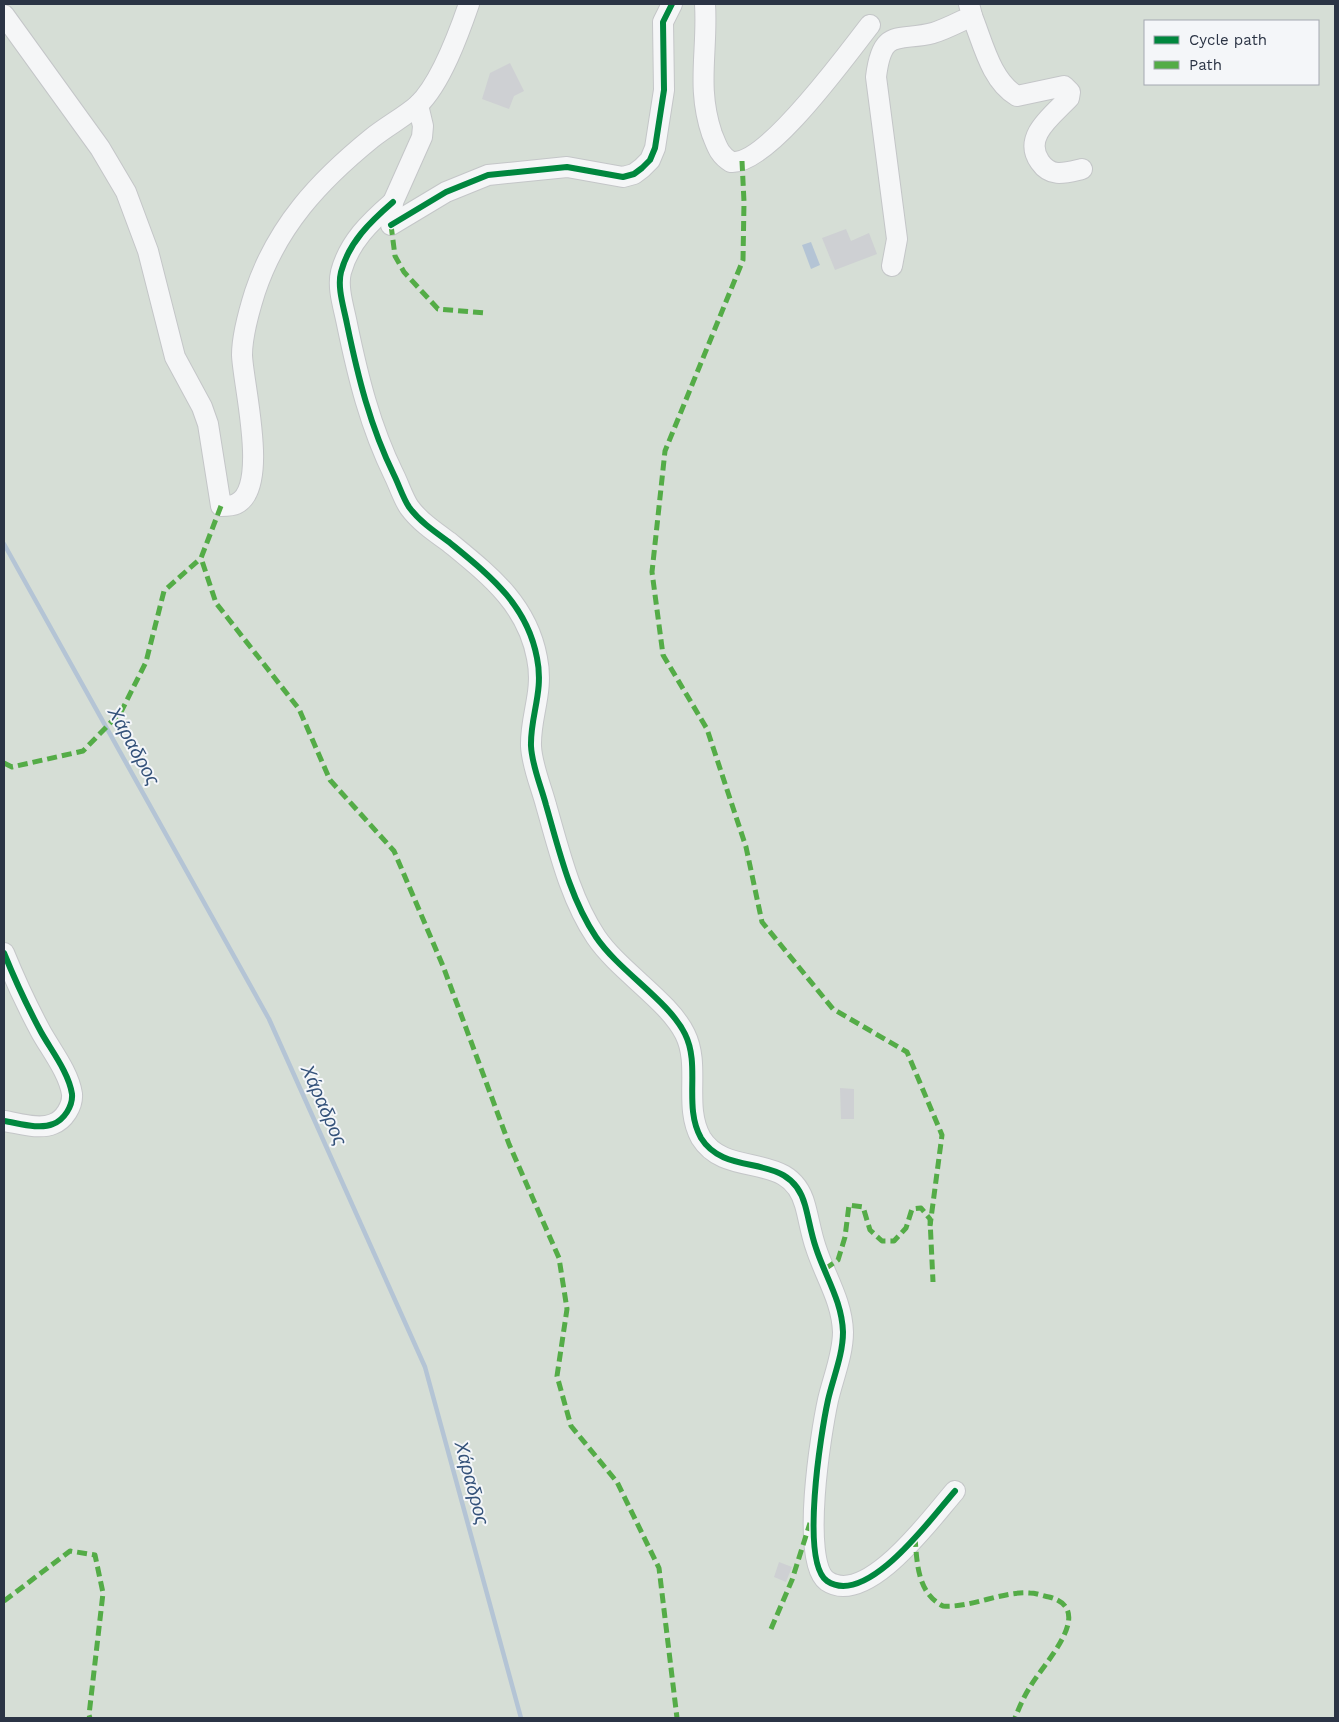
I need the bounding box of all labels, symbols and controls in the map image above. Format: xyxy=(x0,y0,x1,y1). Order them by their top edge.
legend xyxy=(1144,20,1319,85)
text: Cycle path xyxy=(1189,31,1267,49)
text: Path xyxy=(1189,56,1222,74)
water label: Χάραδρος xyxy=(102,702,165,790)
water label: Χάραδρος xyxy=(295,1060,352,1150)
water label: Χάραδρος xyxy=(449,1437,494,1528)

